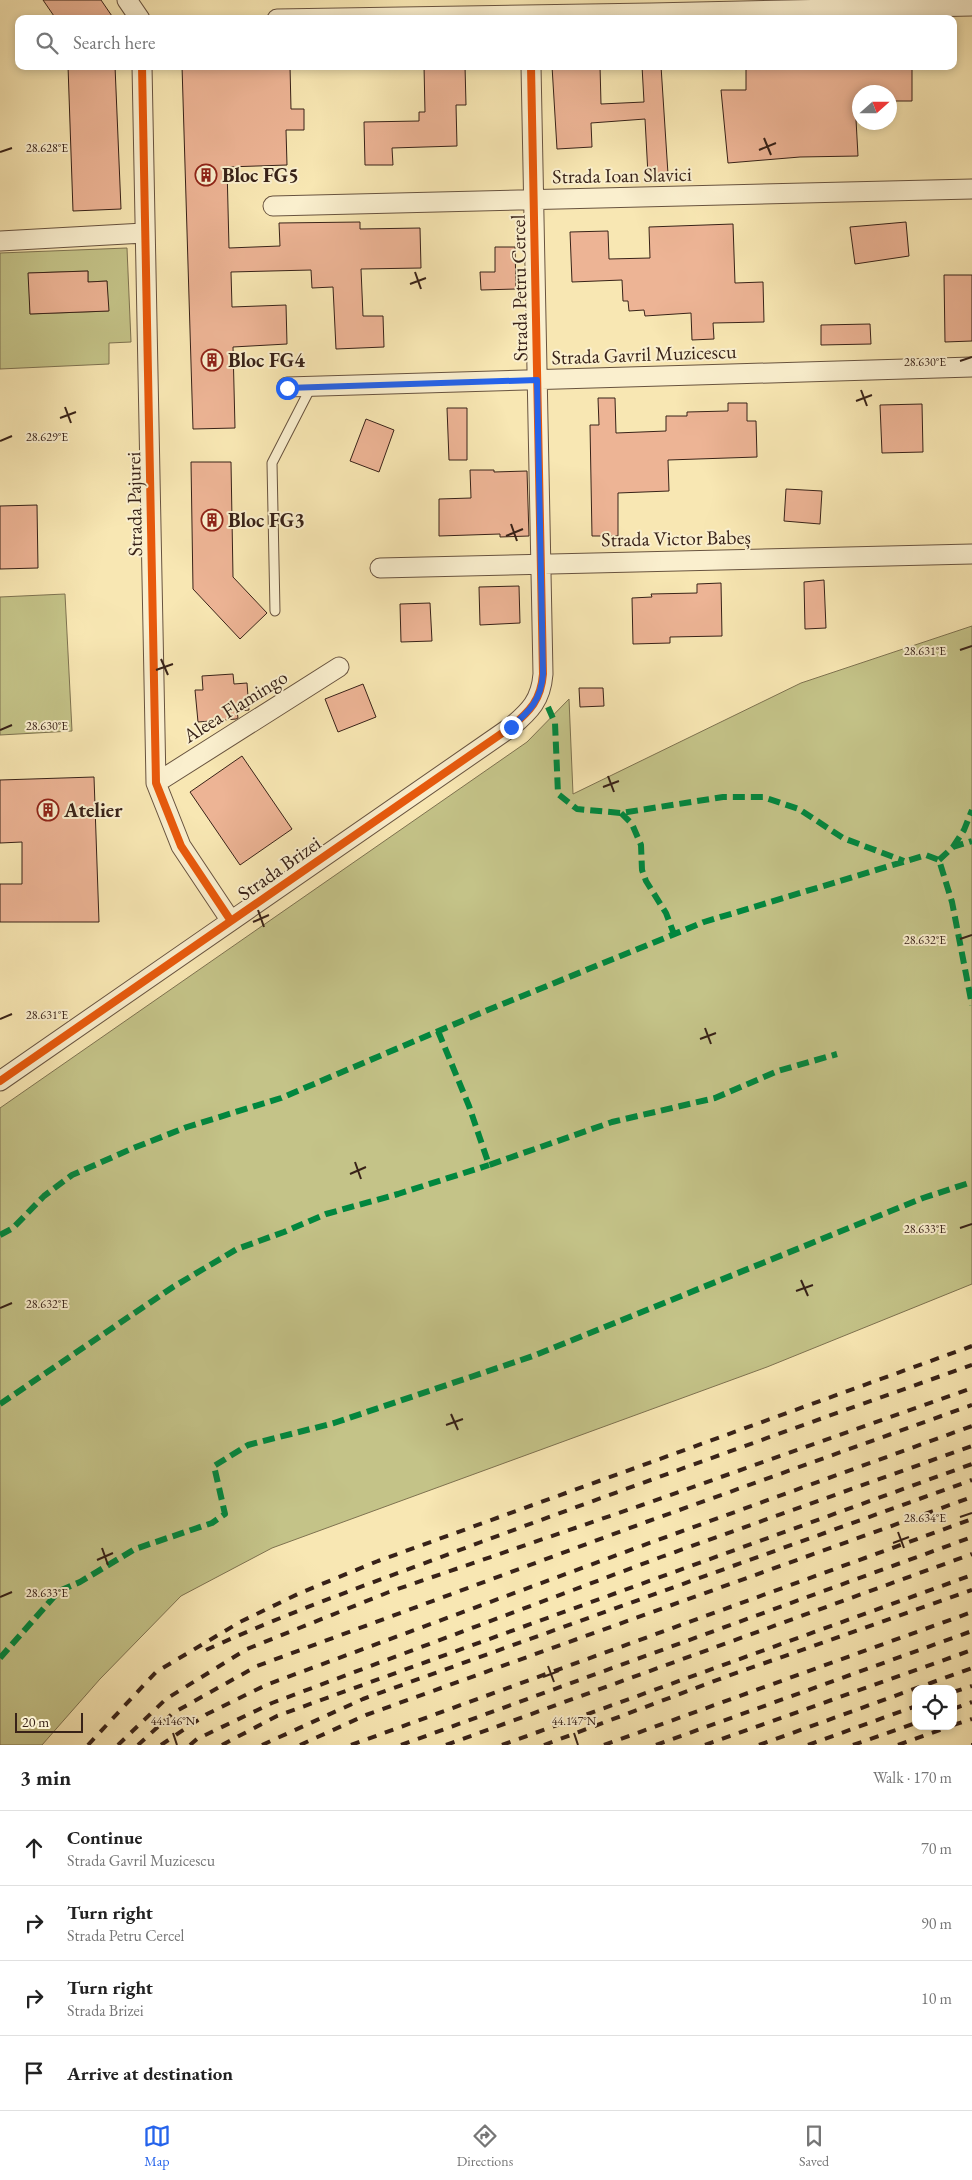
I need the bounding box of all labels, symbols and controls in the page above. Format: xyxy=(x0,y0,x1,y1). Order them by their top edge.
search box xyxy=(15,15,957,70)
icon: search xyxy=(33,29,61,57)
text: Search here xyxy=(73,30,155,55)
north arrow xyxy=(852,85,897,130)
text: 28.628°E xyxy=(26,140,68,156)
street label: Strada Ioan Slavici xyxy=(552,161,692,189)
place label: Bloc FG5 xyxy=(222,162,299,188)
building icon: Bloc FG5 xyxy=(194,163,218,187)
street label: Strada Petru Cercel xyxy=(505,214,533,362)
street label: Strada Gavril Muzicescu xyxy=(551,338,738,370)
place label: Bloc FG4 xyxy=(228,347,305,373)
building icon: Bloc FG4 xyxy=(200,348,224,372)
text: 28.630°E xyxy=(904,354,946,370)
route start xyxy=(276,377,299,400)
text: 28.629°E xyxy=(26,429,68,445)
street label: Strada Pajurei xyxy=(120,451,148,557)
place label: Bloc FG3 xyxy=(228,507,305,533)
building icon: Bloc FG3 xyxy=(200,508,224,532)
street label: Strada Victor Babeș xyxy=(601,524,751,552)
text: 28.631°E xyxy=(904,643,946,659)
street label: Aleea Flamingo xyxy=(177,663,292,749)
route end xyxy=(500,716,523,739)
text: 28.630°E xyxy=(26,718,68,734)
place label: Atelier xyxy=(63,797,123,823)
building icon: Atelier xyxy=(36,798,60,822)
street label: Strada Brizei xyxy=(232,830,326,906)
text: 28.632°E xyxy=(904,932,946,948)
text: 28.631°E xyxy=(26,1007,68,1023)
text: 28.633°E xyxy=(904,1221,946,1237)
text: 28.632°E xyxy=(26,1296,68,1312)
text: 28.634°E xyxy=(904,1510,946,1526)
text: 28.633°E xyxy=(26,1585,68,1601)
map controls xyxy=(912,1685,957,1730)
button: locate xyxy=(912,1685,957,1730)
scale bar xyxy=(15,1710,82,1733)
text: 20 m xyxy=(22,1713,49,1731)
text: 44.146°N xyxy=(151,1713,196,1729)
text: 44.147°N xyxy=(552,1713,597,1729)
text: 3 min xyxy=(20,1764,71,1791)
text: Walk · 170 m xyxy=(873,1767,952,1788)
text: Continue xyxy=(67,1825,142,1850)
icon: ahead xyxy=(20,1834,48,1862)
text: 70 m xyxy=(921,1838,952,1859)
text: Strada Gavril Muzicescu xyxy=(67,1850,215,1871)
text: Turn right xyxy=(67,1900,153,1925)
icon: right xyxy=(20,1909,48,1937)
text: 90 m xyxy=(921,1913,952,1934)
text: Strada Petru Cercel xyxy=(67,1925,184,1946)
text: Turn right xyxy=(67,1975,153,2000)
icon: right xyxy=(20,1984,48,2012)
text: 10 m xyxy=(921,1988,952,2009)
text: Strada Brizei xyxy=(67,2000,144,2021)
icon: arrive xyxy=(20,2059,48,2087)
text: Arrive at destination xyxy=(67,2061,233,2086)
tab: Map xyxy=(143,2122,171,2170)
tab: Directions xyxy=(457,2122,513,2170)
tab: Saved xyxy=(799,2122,829,2170)

